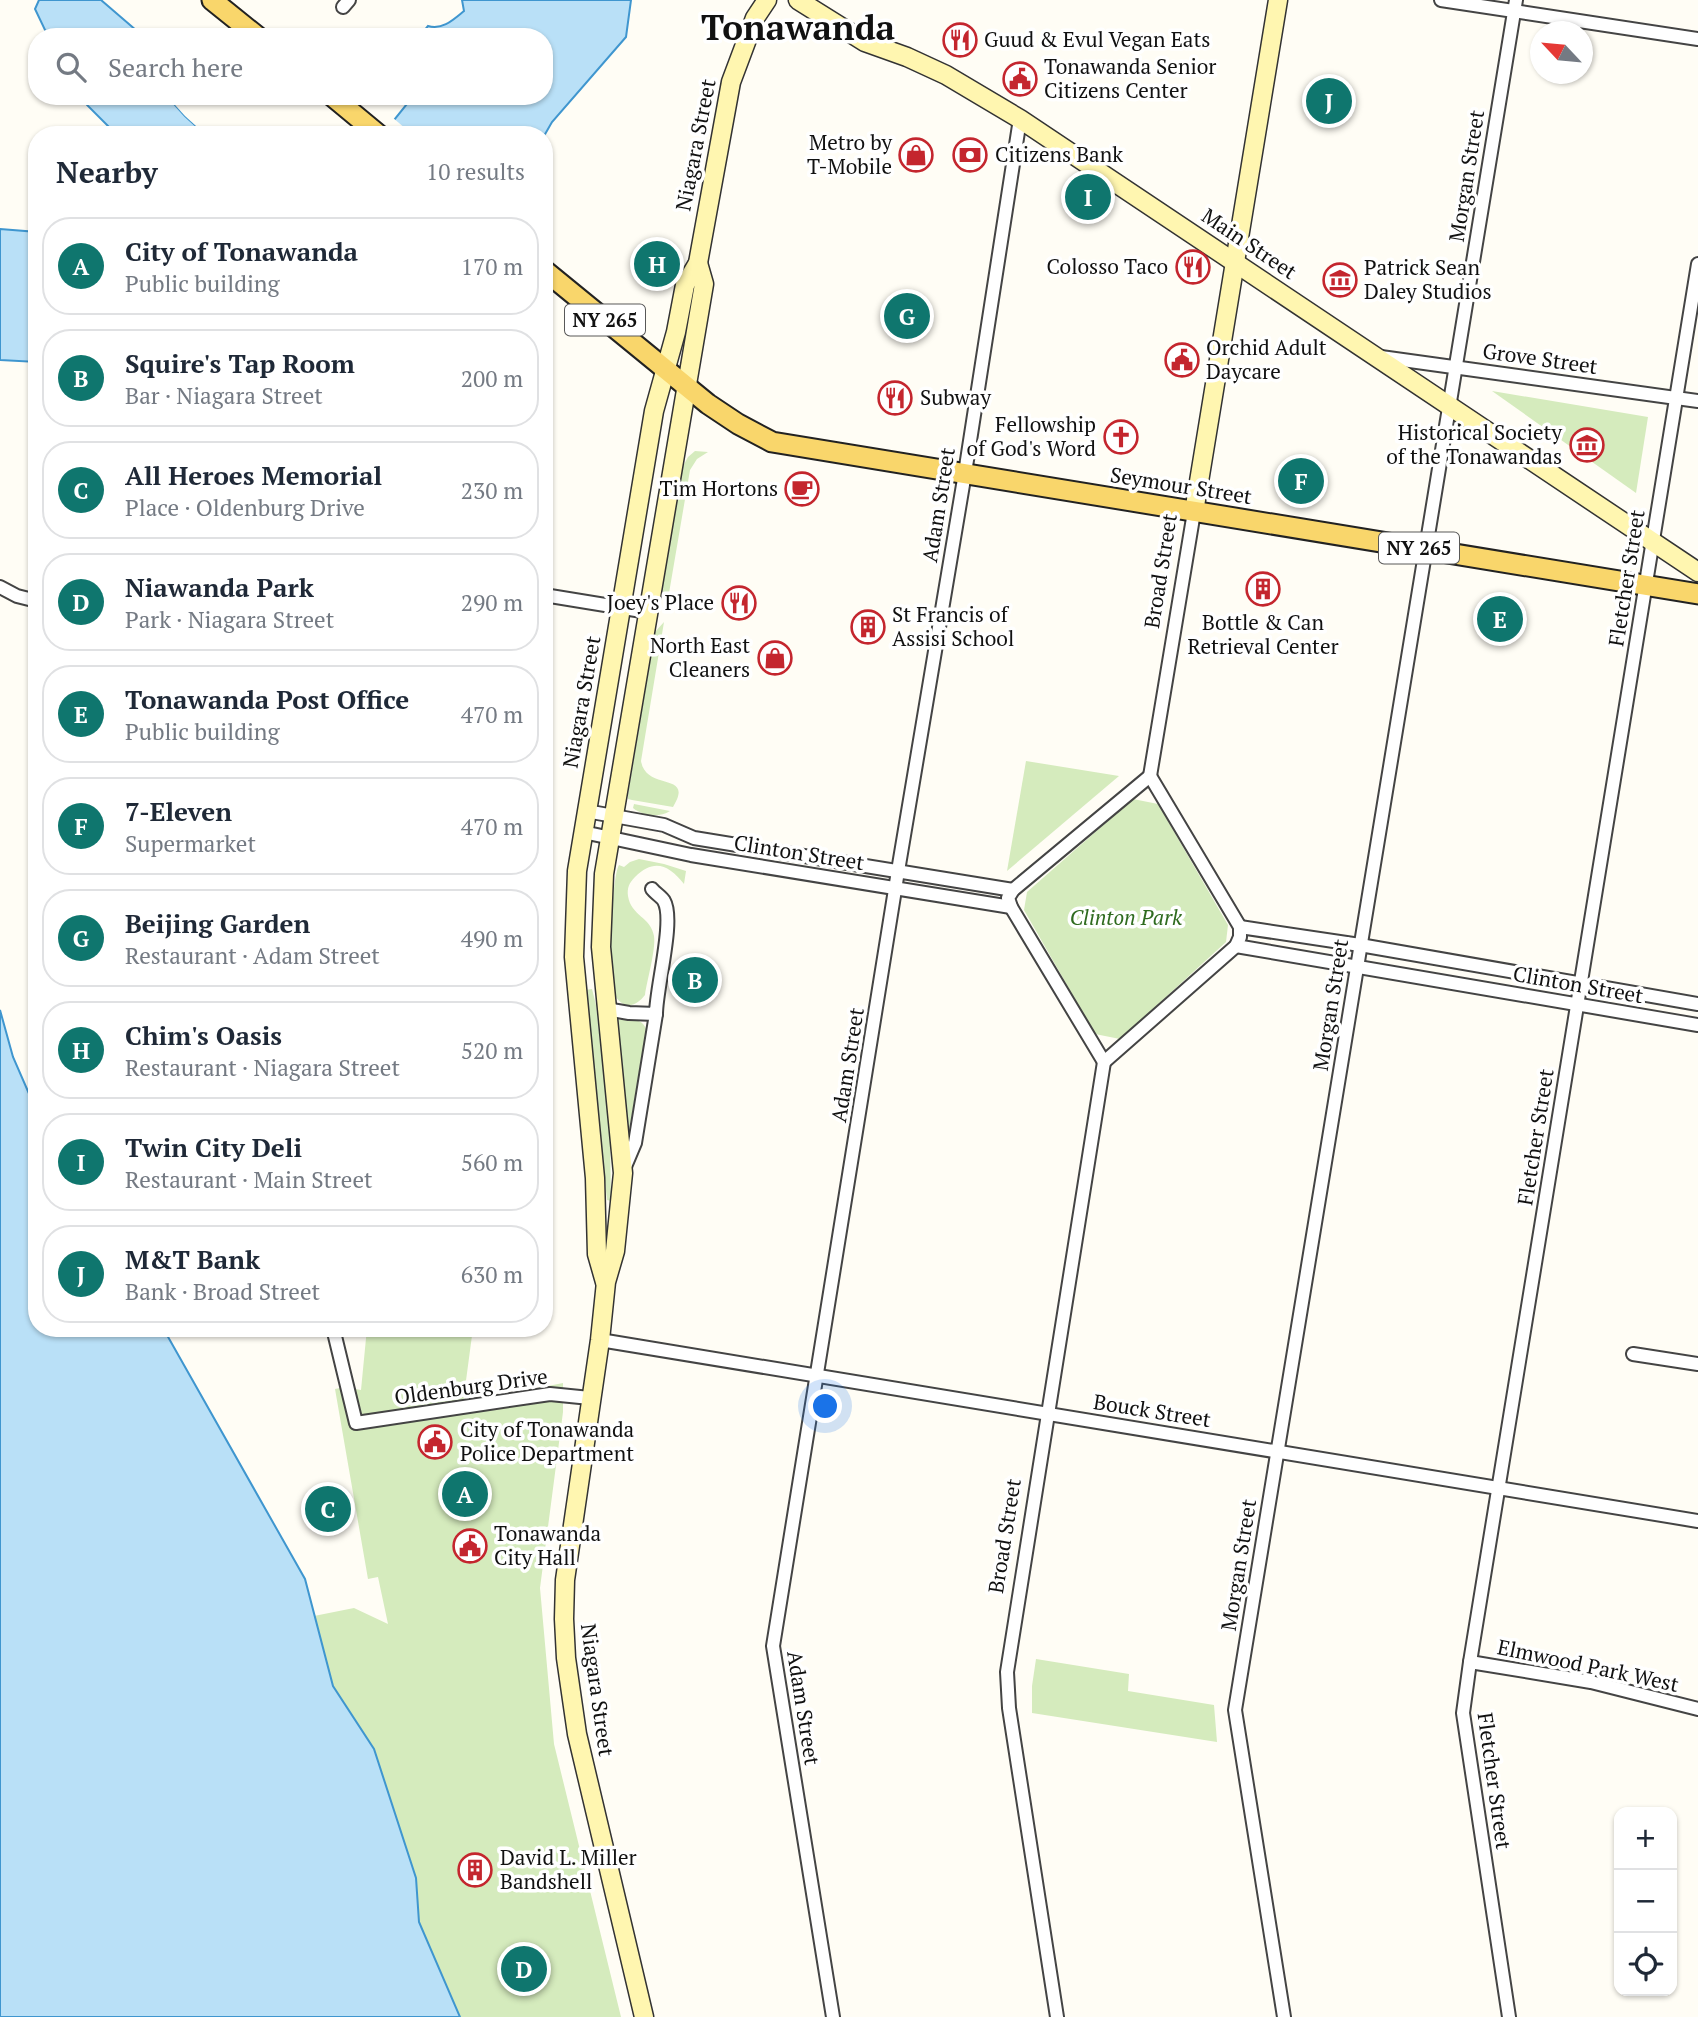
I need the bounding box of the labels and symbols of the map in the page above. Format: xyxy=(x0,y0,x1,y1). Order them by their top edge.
district label: Tonawanda xyxy=(701,4,895,50)
restaurant icon: Guud & Evul Vegan Eats xyxy=(941,21,979,59)
north arrow xyxy=(1530,21,1593,84)
place label: Guud & Evul Vegan Eats xyxy=(984,25,1210,53)
place label: Tonawanda Senior Citizens Center xyxy=(1044,52,1216,104)
public building icon: Tonawanda Senior Citizens Center xyxy=(1001,60,1039,98)
pin: J xyxy=(1306,75,1352,127)
street label: Niagara Street xyxy=(669,76,722,213)
street label: Morgan Street xyxy=(1442,108,1490,244)
place label: Metro by T-Mobile xyxy=(807,128,892,180)
shop icon: Metro by T-Mobile xyxy=(897,136,935,174)
bank icon: Citizens Bank xyxy=(951,136,989,174)
place label: Citizens Bank xyxy=(995,140,1123,168)
pin: I xyxy=(1065,171,1111,223)
street label: Main Street xyxy=(1197,201,1303,285)
pin: H xyxy=(634,238,680,290)
restaurant icon: Colosso Taco xyxy=(1174,248,1212,286)
place label: Colosso Taco xyxy=(1047,252,1168,280)
place label: Patrick Sean Daley Studios xyxy=(1364,253,1491,305)
museum icon: Patrick Sean Daley Studios xyxy=(1321,261,1359,299)
pin: G xyxy=(884,290,930,342)
road number: NY 265 xyxy=(565,304,645,336)
place label: Orchid Adult Daycare xyxy=(1206,333,1327,385)
street label: Grove Street xyxy=(1481,336,1600,380)
public building icon: Orchid Adult Daycare xyxy=(1163,341,1201,379)
restaurant icon: Subway xyxy=(876,379,914,417)
place label: Subway xyxy=(920,383,991,411)
place label: Fellowship of God's Word xyxy=(967,410,1096,462)
church icon: Fellowship of God's Word xyxy=(1102,418,1140,456)
place label: Historical Society of the Tonawandas xyxy=(1386,418,1562,470)
museum icon: Historical Society of the Tonawandas xyxy=(1568,426,1606,464)
street label: Adam Street xyxy=(915,445,961,564)
pin: F xyxy=(1278,455,1324,507)
street label: Seymour Street xyxy=(1108,460,1254,510)
cafe icon: Tim Hortons xyxy=(783,470,821,508)
place label: Tim Hortons xyxy=(660,474,778,502)
street label: Fletcher Street xyxy=(1601,507,1651,648)
street label: Broad Street xyxy=(1137,511,1183,630)
road number: NY 265 xyxy=(1379,533,1459,564)
building icon: Bottle & Can Retrieval Center xyxy=(1244,570,1282,608)
restaurant icon: Joey's Place xyxy=(720,584,758,622)
place label: Joey's Place xyxy=(607,588,714,616)
pin: E xyxy=(1477,593,1523,645)
place label: St Francis of Assisi School xyxy=(892,600,1014,652)
building icon: St Francis of Assisi School xyxy=(849,608,887,646)
place label: Bottle & Can Retrieval Center xyxy=(1187,608,1339,660)
place label: North East Cleaners xyxy=(650,631,750,683)
street label: Niagara Street xyxy=(556,633,606,770)
shop icon: North East Cleaners xyxy=(756,639,794,677)
street label: Clinton Street xyxy=(732,828,867,876)
park label: Clinton Park xyxy=(1070,903,1183,931)
street label: Morgan Street xyxy=(1306,937,1354,1073)
pin: B xyxy=(672,954,718,1006)
street label: Clinton Street xyxy=(1511,959,1646,1009)
street label: Adam Street xyxy=(824,1005,870,1124)
street label: Fletcher Street xyxy=(1510,1066,1560,1207)
street label: Oldenburg Drive xyxy=(392,1361,549,1411)
street label: Bouck Street xyxy=(1092,1387,1213,1433)
your location xyxy=(808,1389,842,1423)
place label: City of Tonawanda Police Department xyxy=(460,1415,635,1467)
public building icon: City of Tonawanda Police Department xyxy=(416,1423,454,1461)
pin: A xyxy=(442,1468,488,1520)
street label: Broad Street xyxy=(981,1476,1027,1595)
pin: C xyxy=(305,1483,351,1535)
street label: Morgan Street xyxy=(1214,1497,1262,1633)
place label: Tonawanda City Hall xyxy=(494,1519,601,1571)
public building icon: Tonawanda City Hall xyxy=(451,1527,489,1565)
street label: Niagara Street xyxy=(575,1622,621,1758)
street label: Elmwood Park West xyxy=(1495,1632,1682,1698)
street label: Adam Street xyxy=(781,1648,827,1767)
street label: Fletcher Street xyxy=(1472,1711,1518,1851)
place label: David L. Miller Bandshell xyxy=(500,1843,637,1895)
building icon: David L. Miller Bandshell xyxy=(456,1851,494,1889)
pin: D xyxy=(501,1943,547,1995)

